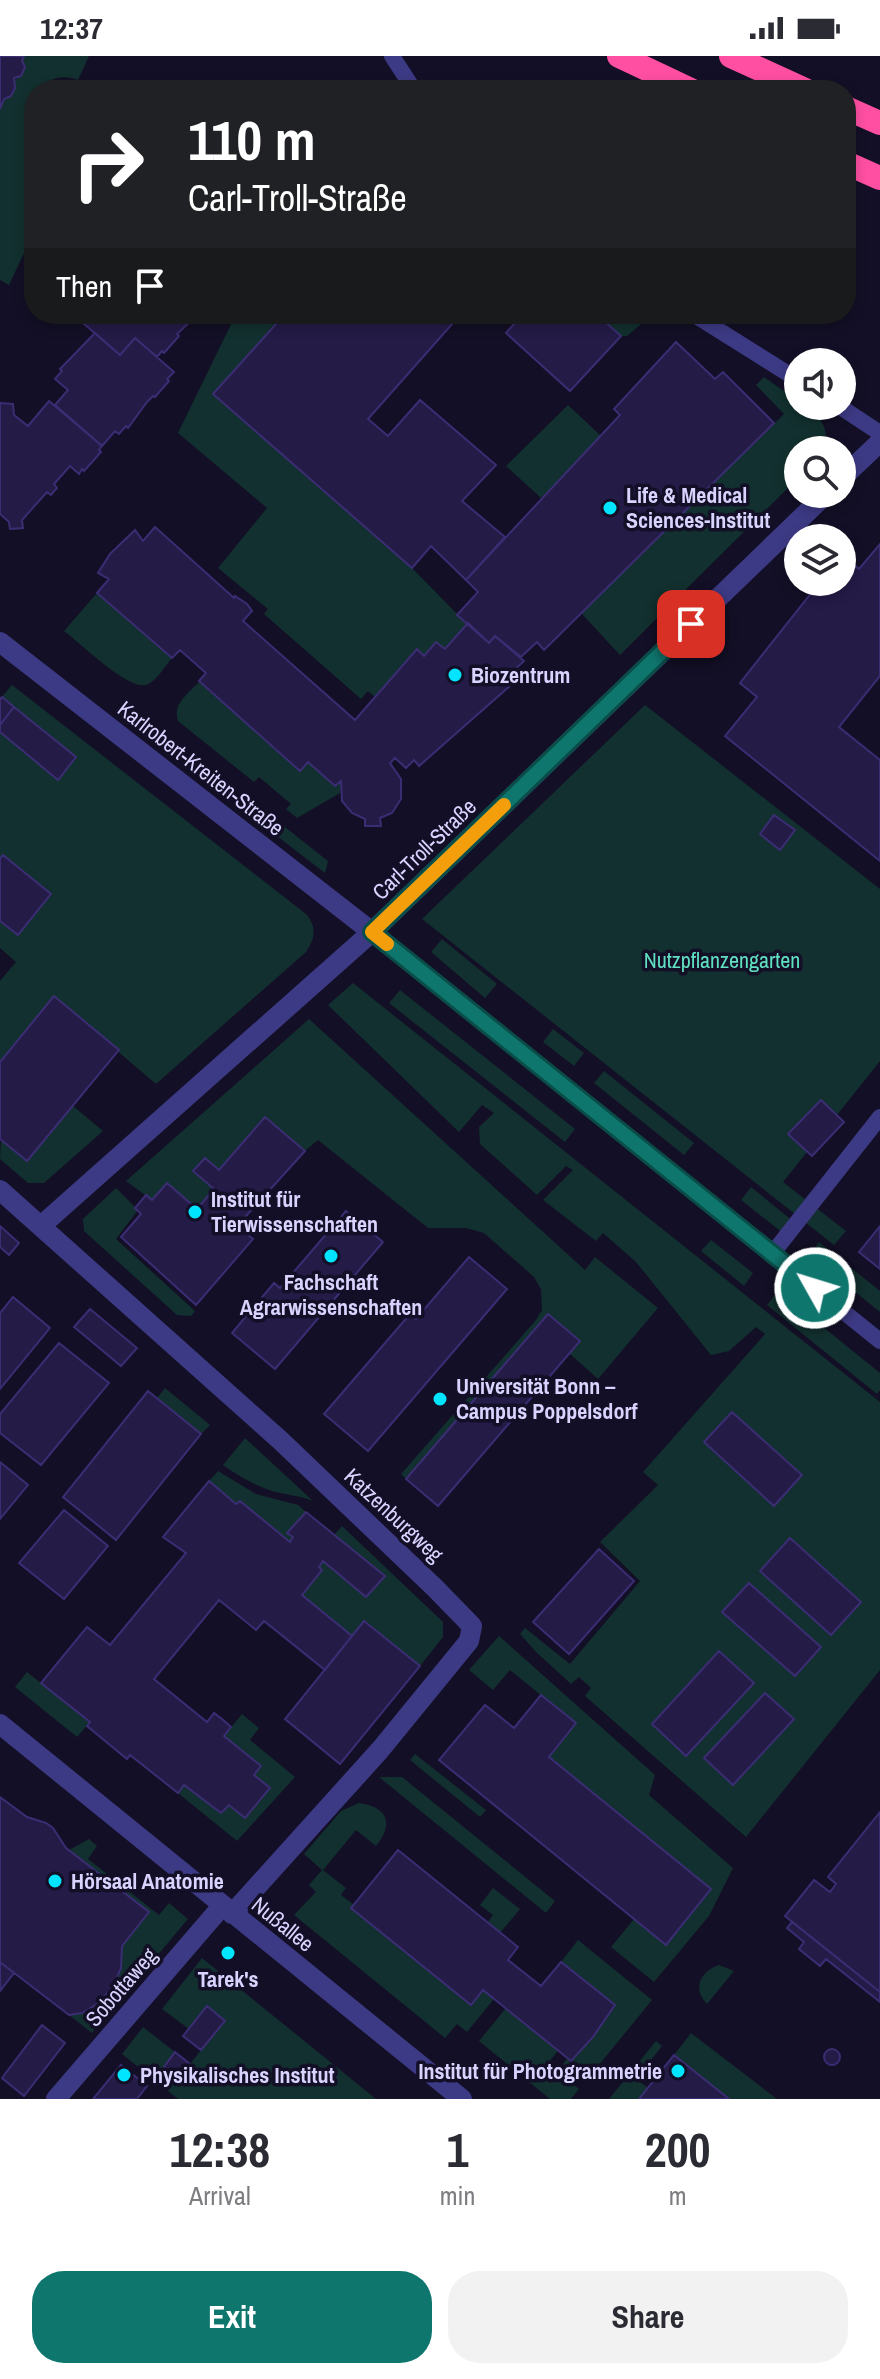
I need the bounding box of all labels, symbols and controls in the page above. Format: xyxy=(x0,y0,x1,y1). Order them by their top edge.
text: 12:37 xyxy=(40,8,103,48)
text: 110 m xyxy=(188,102,316,177)
icon: right xyxy=(56,112,160,216)
text: Carl-Troll-Straße xyxy=(188,174,407,222)
icon: arrive xyxy=(128,264,172,308)
text: Then xyxy=(56,266,112,306)
map controls xyxy=(784,348,856,596)
button: sound xyxy=(784,348,856,420)
button: search xyxy=(784,436,856,508)
place label: Life & Medical Sciences-Institut xyxy=(626,480,770,535)
marker: Life & Medical Sciences-Institut xyxy=(601,499,619,517)
button: layers xyxy=(784,524,856,596)
pin xyxy=(657,590,725,658)
icon: arrive xyxy=(669,602,713,646)
place label: Biozentrum xyxy=(471,660,570,690)
marker: Biozentrum xyxy=(446,666,464,684)
street label: Karlrobert-Kreiten-Straße xyxy=(112,694,290,842)
street label: Carl-Troll-Straße xyxy=(366,792,482,906)
park label: Nutzpflanzengarten xyxy=(644,945,800,975)
place label: Institut für Tierwissenschaften xyxy=(211,1184,378,1239)
marker: Institut für Tierwissenschaften xyxy=(186,1203,204,1221)
position arrow xyxy=(773,1246,857,1330)
marker: Fachschaft Agrarwissenschaften xyxy=(322,1247,340,1265)
place label: Fachschaft Agrarwissenschaften xyxy=(240,1267,422,1322)
place label: Universität Bonn – Campus Poppelsdorf xyxy=(456,1371,637,1426)
marker: Universität Bonn – Campus Poppelsdorf xyxy=(431,1390,449,1408)
street label: Katzenburgweg xyxy=(338,1461,450,1569)
place label: Hörsaal Anatomie xyxy=(71,1866,224,1896)
marker: Hörsaal Anatomie xyxy=(46,1872,64,1890)
street label: Nußallee xyxy=(246,1890,320,1958)
street label: Sobottaweg xyxy=(78,1941,164,2033)
marker: Tarek's xyxy=(219,1944,237,1962)
place label: Tarek's xyxy=(197,1964,259,1994)
place label: Institut für Photogrammetrie xyxy=(418,2056,662,2086)
place label: Physikalisches Institut xyxy=(140,2060,335,2090)
marker: Institut für Photogrammetrie xyxy=(669,2062,687,2080)
marker: Physikalisches Institut xyxy=(115,2066,133,2084)
text: 12:38 xyxy=(170,2117,270,2182)
text: 1 xyxy=(447,2117,468,2182)
text: 200 xyxy=(645,2117,710,2182)
text: Arrival xyxy=(189,2178,251,2213)
text: min xyxy=(440,2178,475,2213)
text: m xyxy=(669,2178,687,2213)
button: Exit xyxy=(32,2271,432,2363)
button: Share xyxy=(448,2271,848,2363)

